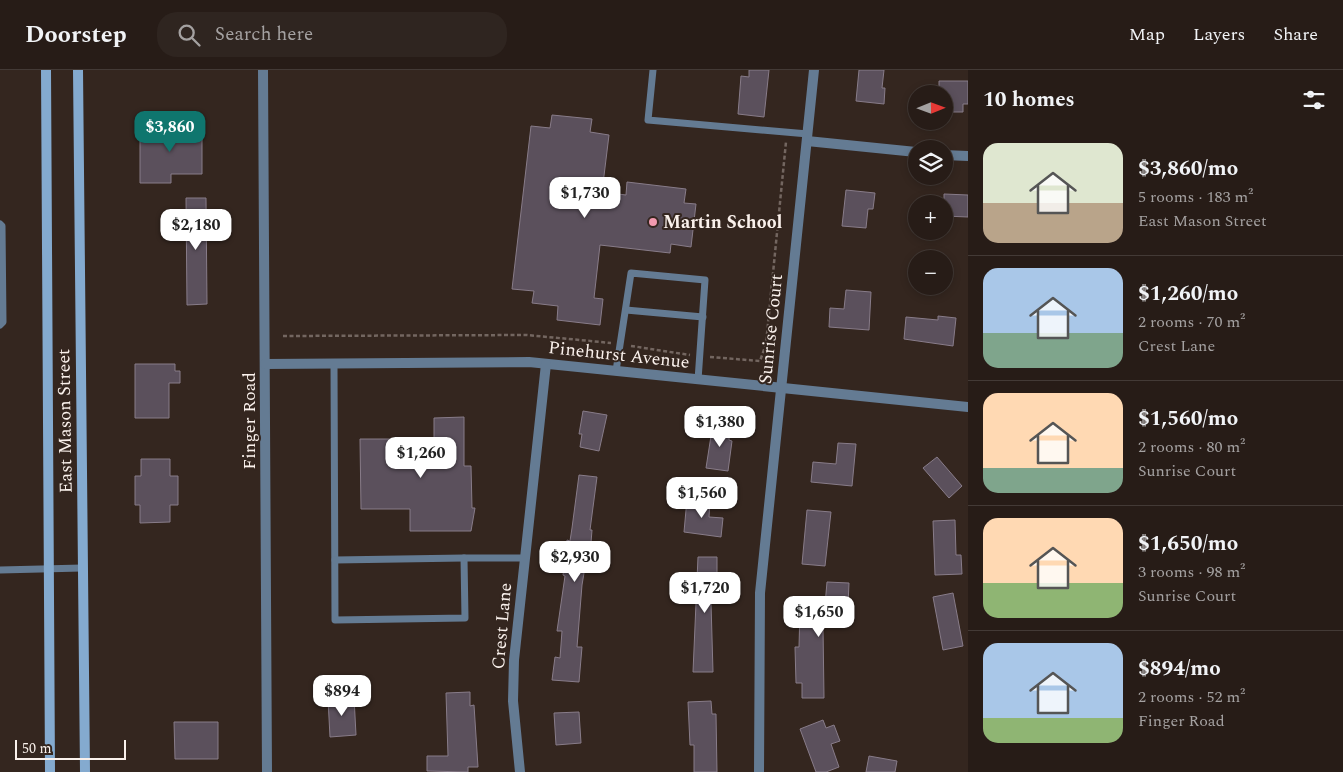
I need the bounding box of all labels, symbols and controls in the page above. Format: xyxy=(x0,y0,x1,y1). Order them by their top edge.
search box xyxy=(157,12,507,57)
text: Doorstep xyxy=(25,17,127,53)
text: Search here xyxy=(215,20,313,49)
icon: search xyxy=(175,21,203,49)
text: Map xyxy=(1129,21,1165,48)
text: Layers xyxy=(1193,21,1245,48)
text: Share xyxy=(1273,21,1318,48)
text: 10 homes xyxy=(983,84,1075,116)
north arrow xyxy=(908,85,952,130)
map controls xyxy=(908,85,953,295)
icon: filters xyxy=(1300,86,1328,114)
pin: $3,860 xyxy=(129,111,211,153)
text: $3,860 xyxy=(145,115,195,139)
button: layers xyxy=(908,140,953,185)
text: $3,860/mo xyxy=(1138,153,1238,185)
icon: home xyxy=(1023,163,1083,223)
pin: $1,730 xyxy=(544,176,626,219)
text: $1,730 xyxy=(560,181,610,205)
text: 5 rooms · 183 m² xyxy=(1138,185,1253,209)
button: + xyxy=(908,195,953,240)
pin: $2,180 xyxy=(155,208,237,251)
place label: Martin School xyxy=(663,209,783,236)
text: East Mason Street xyxy=(1138,209,1267,233)
text: $2,180 xyxy=(171,213,221,237)
marker: Martin School xyxy=(647,216,659,228)
button: − xyxy=(908,250,953,295)
street label: Sunrise Court xyxy=(752,273,790,385)
text: $1,260/mo xyxy=(1138,278,1238,310)
icon: home xyxy=(1023,288,1083,348)
text: 2 rooms · 70 m² xyxy=(1138,310,1245,334)
street label: Pinehurst Avenue xyxy=(547,334,691,376)
text: Crest Lane xyxy=(1138,334,1215,358)
street label: East Mason Street xyxy=(50,348,80,494)
street label: Finger Road xyxy=(236,372,263,470)
text: $1,560/mo xyxy=(1138,403,1238,435)
pin: $1,380 xyxy=(679,406,761,448)
text: $1,380 xyxy=(695,410,745,434)
icon: home xyxy=(1023,413,1083,473)
text: 2 rooms · 80 m² xyxy=(1138,435,1245,459)
pin: $1,260 xyxy=(380,436,462,479)
text: $1,260 xyxy=(396,441,446,465)
text: Sunrise Court xyxy=(1138,459,1236,483)
pin: $1,560 xyxy=(661,476,743,519)
text: $1,560 xyxy=(677,481,727,505)
text: $1,650/mo xyxy=(1138,528,1238,560)
icon: home xyxy=(1023,538,1083,598)
pin: $2,930 xyxy=(534,540,616,583)
text: $2,930 xyxy=(550,545,600,569)
text: 3 rooms · 98 m² xyxy=(1138,560,1245,584)
pin: $1,720 xyxy=(664,572,746,614)
text: $1,720 xyxy=(680,576,730,600)
street label: Crest Lane xyxy=(485,582,519,670)
text: Sunrise Court xyxy=(1138,584,1236,608)
pin: $1,650 xyxy=(778,596,860,638)
text: $1,650 xyxy=(794,600,844,624)
text: $894/mo xyxy=(1138,653,1221,685)
icon: home xyxy=(1023,663,1083,723)
pin: $894 xyxy=(312,674,372,717)
text: $894 xyxy=(324,679,360,703)
text: 2 rooms · 52 m² xyxy=(1138,685,1245,709)
text: Finger Road xyxy=(1138,709,1225,733)
scale bar xyxy=(15,737,126,760)
text: 50 m xyxy=(22,738,52,759)

